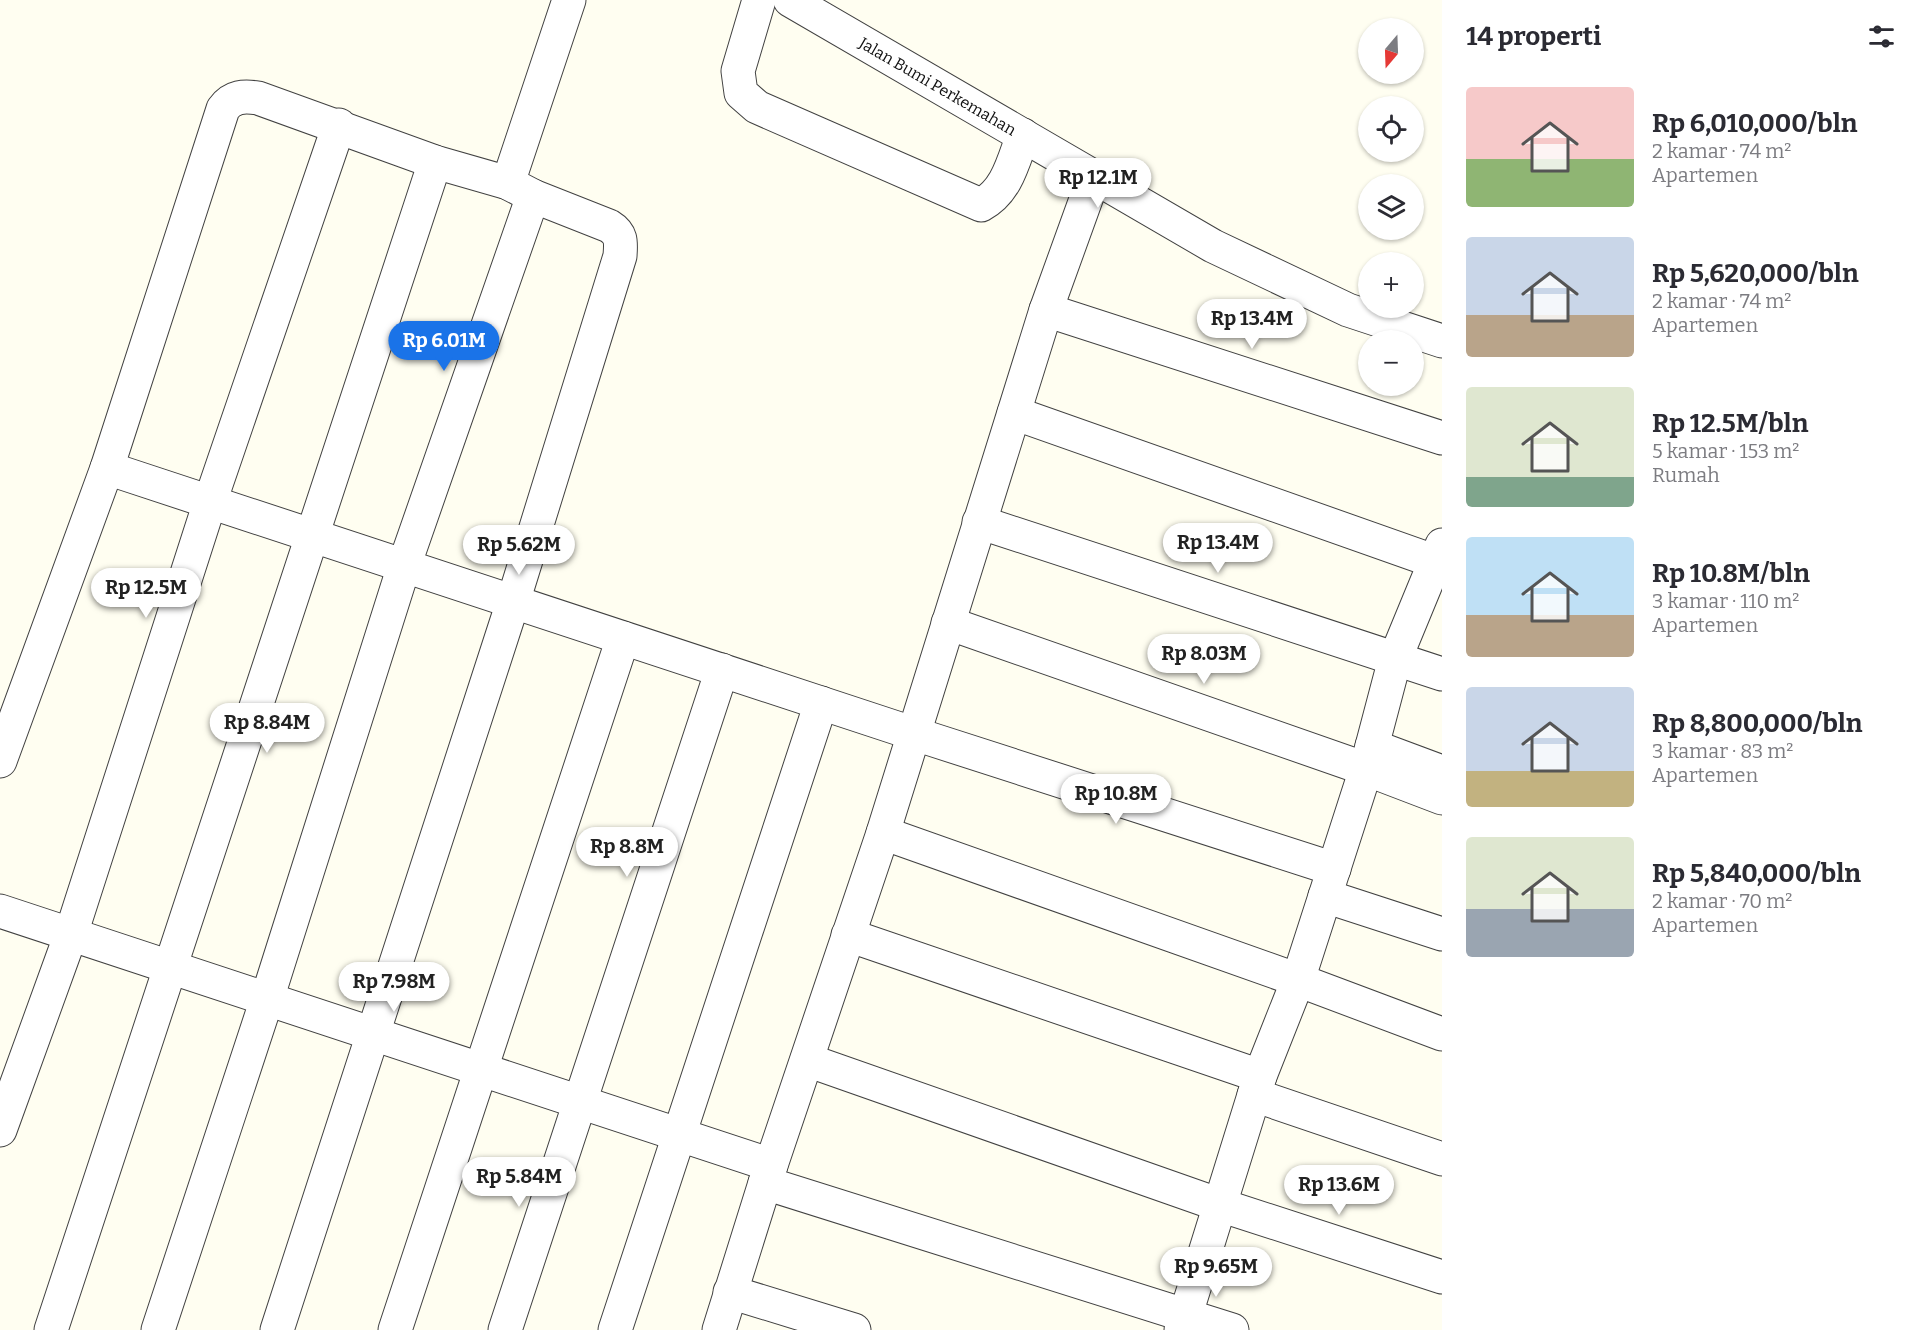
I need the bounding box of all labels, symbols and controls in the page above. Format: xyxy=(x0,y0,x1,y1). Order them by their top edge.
north arrow xyxy=(1358,18,1424,84)
map controls xyxy=(1358,18,1424,396)
icon: filters xyxy=(1865,20,1898,53)
text: 14 properti xyxy=(1466,21,1601,52)
street label: Jalan Bumi Perkemahan xyxy=(855,32,1020,139)
button: locate xyxy=(1358,96,1424,162)
text: Rp 6,010,000/bln xyxy=(1652,108,1857,139)
icon: home xyxy=(1514,111,1586,183)
text: 2 kamar · 74 m² xyxy=(1652,139,1791,163)
pin: Rp 12.1M xyxy=(1036,158,1160,209)
text: Apartemen xyxy=(1652,163,1758,187)
text: Rp 12.1M xyxy=(1058,165,1138,189)
button: layers xyxy=(1358,174,1424,240)
button: + xyxy=(1358,252,1424,318)
text: Rp 5,620,000/bln xyxy=(1652,258,1859,289)
icon: home xyxy=(1514,261,1586,333)
text: 2 kamar · 74 m² xyxy=(1652,289,1791,313)
pin: Rp 13.4M xyxy=(1190,299,1314,350)
text: Rp 13.4M xyxy=(1211,306,1293,330)
text: Apartemen xyxy=(1652,313,1758,337)
pin: Rp 6.01M xyxy=(382,321,506,372)
text: Rp 6.01M xyxy=(402,328,486,352)
button: − xyxy=(1358,330,1424,396)
text: Rp 12.5M/bln xyxy=(1652,408,1808,439)
icon: home xyxy=(1514,411,1586,483)
text: 5 kamar · 153 m² xyxy=(1652,439,1799,463)
text: Rumah xyxy=(1652,463,1720,487)
pin: Rp 13.4M xyxy=(1156,523,1280,574)
pin: Rp 5.62M xyxy=(457,525,581,576)
text: Rp 13.4M xyxy=(1177,530,1259,554)
text: Rp 5.62M xyxy=(477,532,561,556)
text: Rp 10.8M/bln xyxy=(1652,558,1810,589)
icon: home xyxy=(1514,561,1586,633)
pin: Rp 12.5M xyxy=(84,568,208,619)
text: Rp 12.5M xyxy=(105,575,187,599)
text: 3 kamar · 110 m² xyxy=(1652,589,1799,613)
text: Apartemen xyxy=(1652,613,1758,637)
pin: Rp 8.03M xyxy=(1142,634,1266,685)
text: Rp 8.03M xyxy=(1161,641,1247,665)
pin: Rp 8.84M xyxy=(205,703,329,754)
text: Rp 8,800,000/bln xyxy=(1652,708,1863,739)
text: Rp 8.84M xyxy=(224,710,310,734)
icon: home xyxy=(1514,711,1586,783)
text: 3 kamar · 83 m² xyxy=(1652,739,1793,763)
text: Apartemen xyxy=(1652,763,1758,787)
pin: Rp 10.8M xyxy=(1054,774,1178,825)
text: Rp 10.8M xyxy=(1074,781,1158,805)
pin: Rp 8.8M xyxy=(572,827,682,878)
text: Rp 8.8M xyxy=(590,834,664,858)
text: Rp 5,840,000/bln xyxy=(1652,858,1861,889)
icon: home xyxy=(1514,861,1586,933)
text: 2 kamar · 70 m² xyxy=(1652,889,1792,913)
text: Apartemen xyxy=(1652,913,1758,937)
pin: Rp 7.98M xyxy=(332,962,456,1013)
text: Rp 7.98M xyxy=(353,969,435,993)
pin: Rp 5.84M xyxy=(457,1157,581,1208)
text: Rp 5.84M xyxy=(476,1164,562,1188)
pin: Rp 13.6M xyxy=(1277,1165,1401,1216)
text: Rp 13.6M xyxy=(1298,1172,1380,1196)
pin: Rp 9.65M xyxy=(1154,1247,1278,1298)
text: Rp 9.65M xyxy=(1174,1254,1258,1278)

